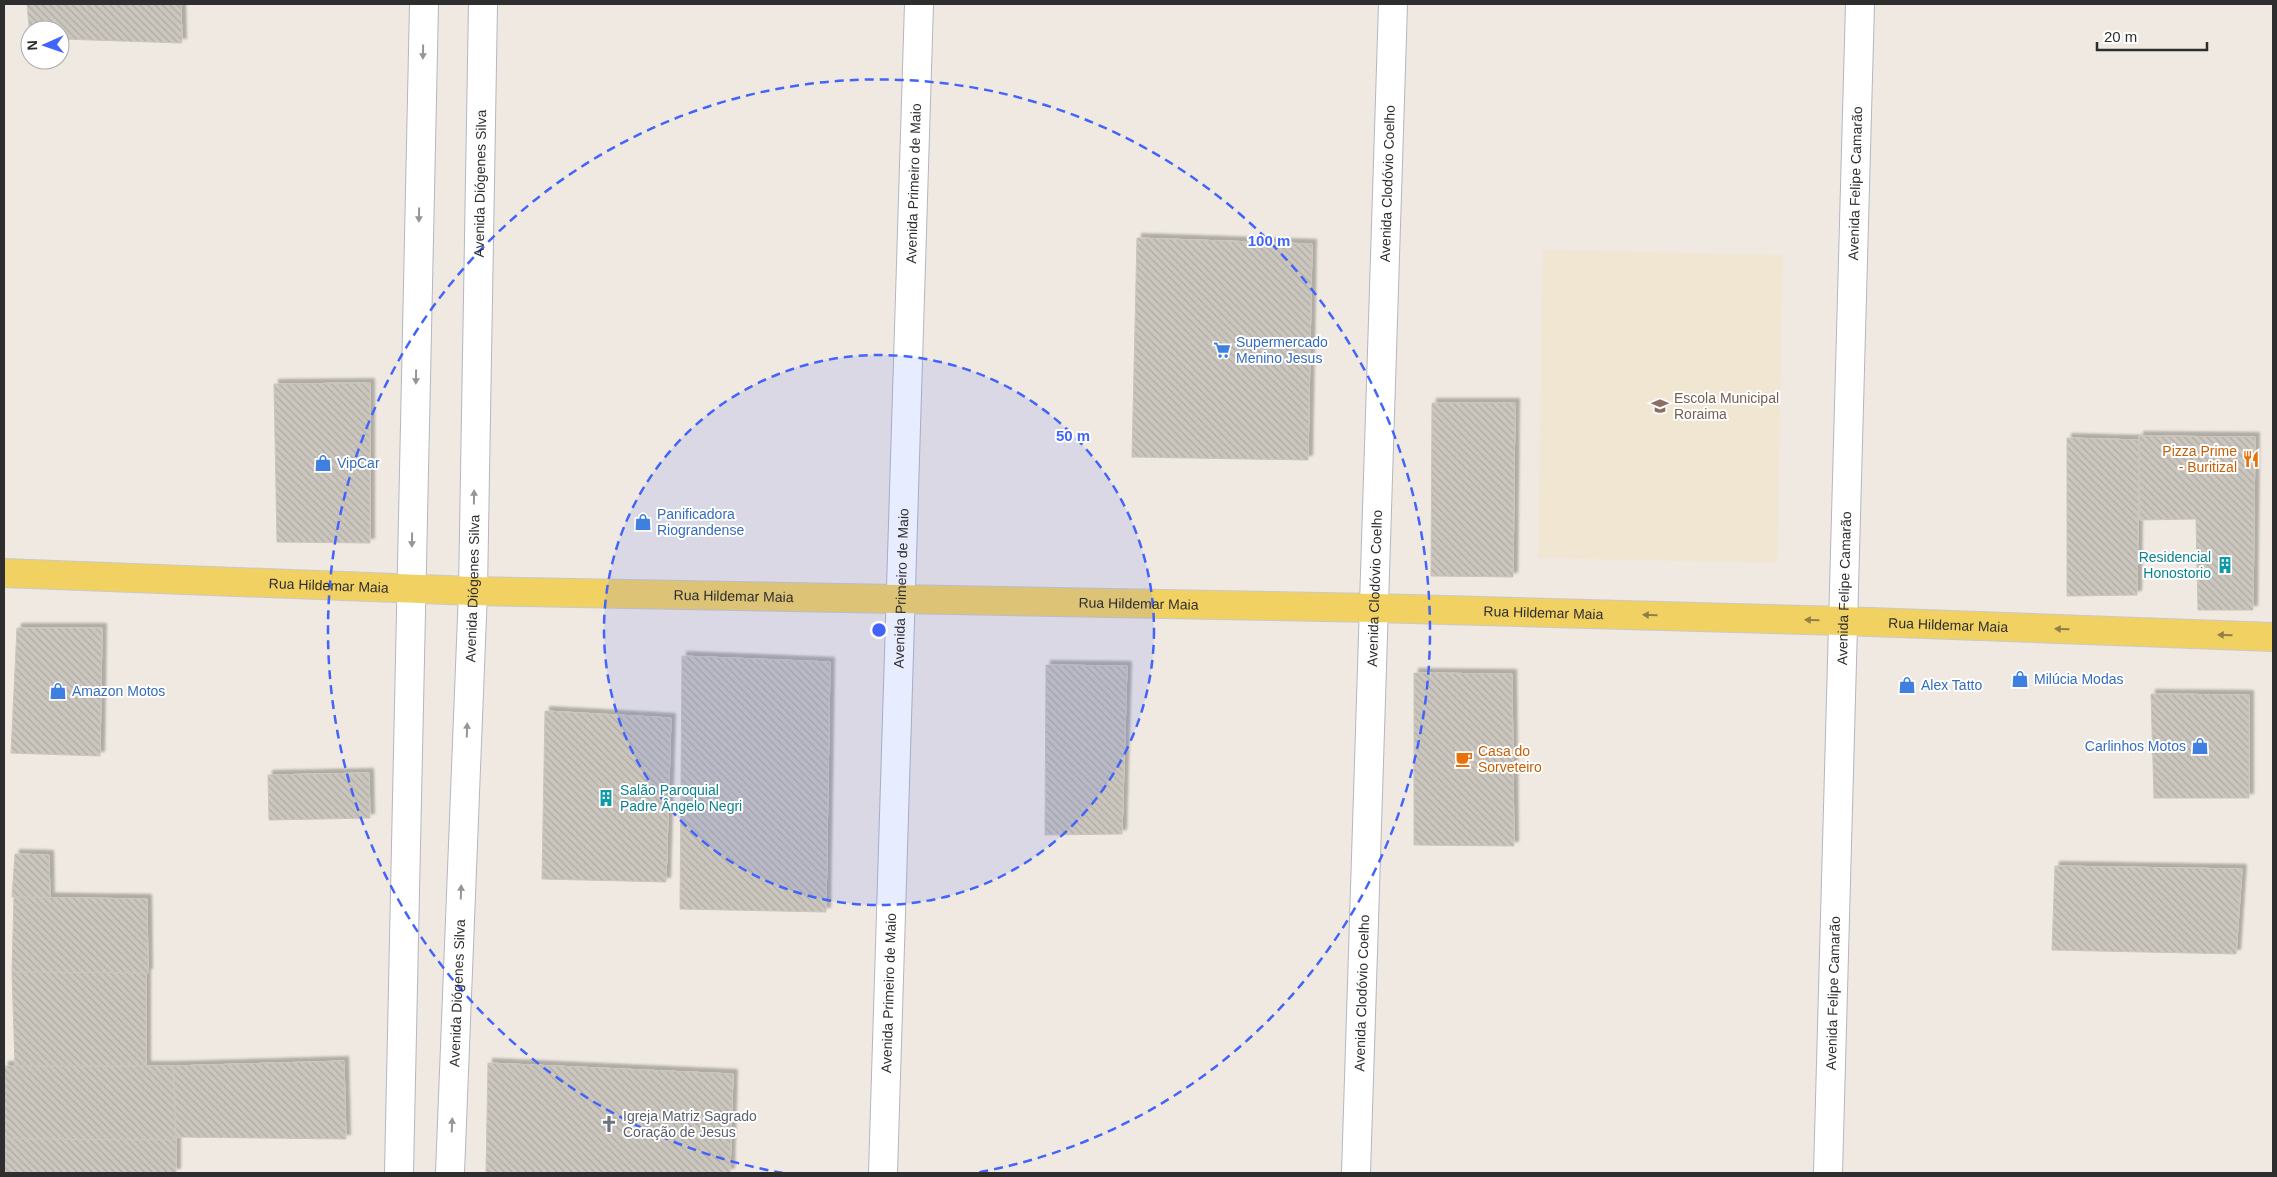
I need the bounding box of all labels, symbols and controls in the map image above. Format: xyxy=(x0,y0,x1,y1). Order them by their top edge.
north arrow xyxy=(20,20,70,70)
scale bar xyxy=(2097,20,2207,52)
text: 20 m xyxy=(2104,28,2137,45)
text: N xyxy=(24,40,40,51)
one-way arrow xyxy=(419,45,427,61)
street label: Avenida Primeiro de Maio xyxy=(903,103,924,264)
street label: Avenida Clodóvio Coelho xyxy=(1377,104,1398,262)
street label: Avenida Felipe Camarão xyxy=(1845,106,1865,261)
street label: Avenida Diógenes Silva xyxy=(471,109,489,258)
one-way arrow xyxy=(415,207,423,223)
text: 100 m xyxy=(1248,232,1290,249)
place label: Supermercado Menino Jesus xyxy=(1236,334,1328,366)
supermarket icon: Supermercado Menino Jesus xyxy=(1212,340,1232,360)
one-way arrow xyxy=(412,370,420,386)
place label: Escola Municipal Roraima xyxy=(1674,390,1779,422)
school or university icon: Escola Municipal Roraima xyxy=(1650,396,1670,416)
text: 50 m xyxy=(1056,427,1090,444)
place label: Pizza Prime - Buritizal xyxy=(2162,443,2237,475)
restaurant icon: Pizza Prime - Buritizal xyxy=(2241,449,2261,469)
shop icon: VipCar xyxy=(313,453,333,473)
place label: VipCar xyxy=(337,455,380,471)
one-way arrow xyxy=(471,489,479,505)
place label: Panificadora Riograndense xyxy=(657,506,744,538)
street label: Avenida Primeiro de Maio xyxy=(891,508,911,669)
street label: Avenida Clodóvio Coelho xyxy=(1364,509,1385,667)
street label: Avenida Felipe Camarão xyxy=(1834,511,1854,665)
shop icon: Panificadora Riograndense xyxy=(633,512,653,532)
street label: Avenida Diógenes Silva xyxy=(462,514,482,663)
one-way arrow xyxy=(408,532,416,548)
place label: Residencial Honostorio xyxy=(2139,549,2211,581)
building icon: Residencial Honostorio xyxy=(2215,555,2235,575)
street label: Rua Hildemar Maia xyxy=(268,575,389,596)
street label: Rua Hildemar Maia xyxy=(673,587,794,605)
street label: Rua Hildemar Maia xyxy=(1078,594,1199,613)
street label: Rua Hildemar Maia xyxy=(1483,603,1604,622)
one-way arrow xyxy=(1642,611,1658,619)
street label: Rua Hildemar Maia xyxy=(1888,615,2009,635)
one-way arrow xyxy=(1804,616,1820,624)
centre of rings xyxy=(870,621,888,639)
one-way arrow xyxy=(2054,625,2070,633)
one-way arrow xyxy=(2216,631,2232,639)
shop icon: Milúcia Modas xyxy=(2010,669,2030,689)
place label: Milúcia Modas xyxy=(2034,671,2123,687)
shop icon: Alex Tatto xyxy=(1897,675,1917,695)
place label: Alex Tatto xyxy=(1921,677,1982,693)
shop icon: Amazon Motos xyxy=(48,681,68,701)
place label: Amazon Motos xyxy=(72,683,165,699)
one-way arrow xyxy=(464,722,472,738)
shop icon: Carlinhos Motos xyxy=(2190,736,2210,756)
place label: Carlinhos Motos xyxy=(2085,738,2186,754)
place label: Casa do Sorveteiro xyxy=(1478,743,1542,775)
cafe icon: Casa do Sorveteiro xyxy=(1454,749,1474,769)
place label: Salão Paroquial Padre Ângelo Negri xyxy=(620,782,742,814)
building icon: Salão Paroquial Padre Ângelo Negri xyxy=(596,788,616,808)
one-way arrow xyxy=(457,884,465,900)
street label: Avenida Primeiro de Maio xyxy=(878,913,899,1073)
street label: Avenida Clodóvio Coelho xyxy=(1351,914,1372,1072)
street label: Avenida Felipe Camarão xyxy=(1823,916,1843,1070)
street label: Avenida Diógenes Silva xyxy=(446,919,468,1067)
place label: Igreja Matriz Sagrado Coração de Jesus xyxy=(623,1108,757,1140)
church icon: Igreja Matriz Sagrado Coração de Jesus xyxy=(599,1114,619,1134)
one-way arrow xyxy=(448,1116,456,1132)

